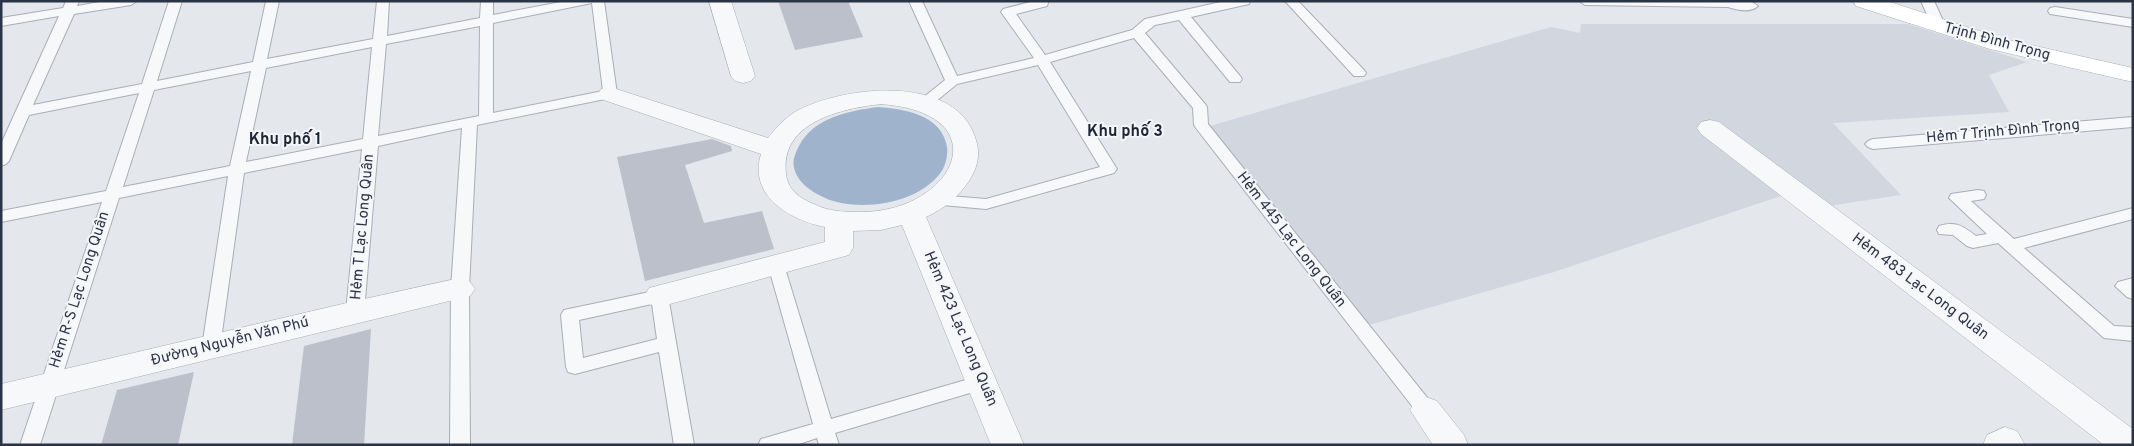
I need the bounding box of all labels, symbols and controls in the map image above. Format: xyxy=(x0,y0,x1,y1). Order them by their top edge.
street label: Trịnh Đình Trọng xyxy=(1942,19,2052,65)
street label: Hẻm 7 Trịnh Đình Trọng xyxy=(1925,116,2081,148)
district label: Khu phố 3 xyxy=(1087,121,1163,142)
district label: Khu phố 1 xyxy=(249,129,321,150)
street label: Hẻm T Lạc Long Quân xyxy=(347,153,379,301)
street label: Hẻm 445 Lạc Long Quân xyxy=(1232,168,1350,312)
street label: Hẻm R-S Lạc Long Quân xyxy=(46,209,114,371)
street label: Hẻm 483 Lạc Long Quân xyxy=(1848,229,1992,345)
street label: Hẻm 423 Lạc Long Quân xyxy=(919,249,1001,409)
street label: Đường Nguyễn Văn Phú xyxy=(149,311,311,371)

